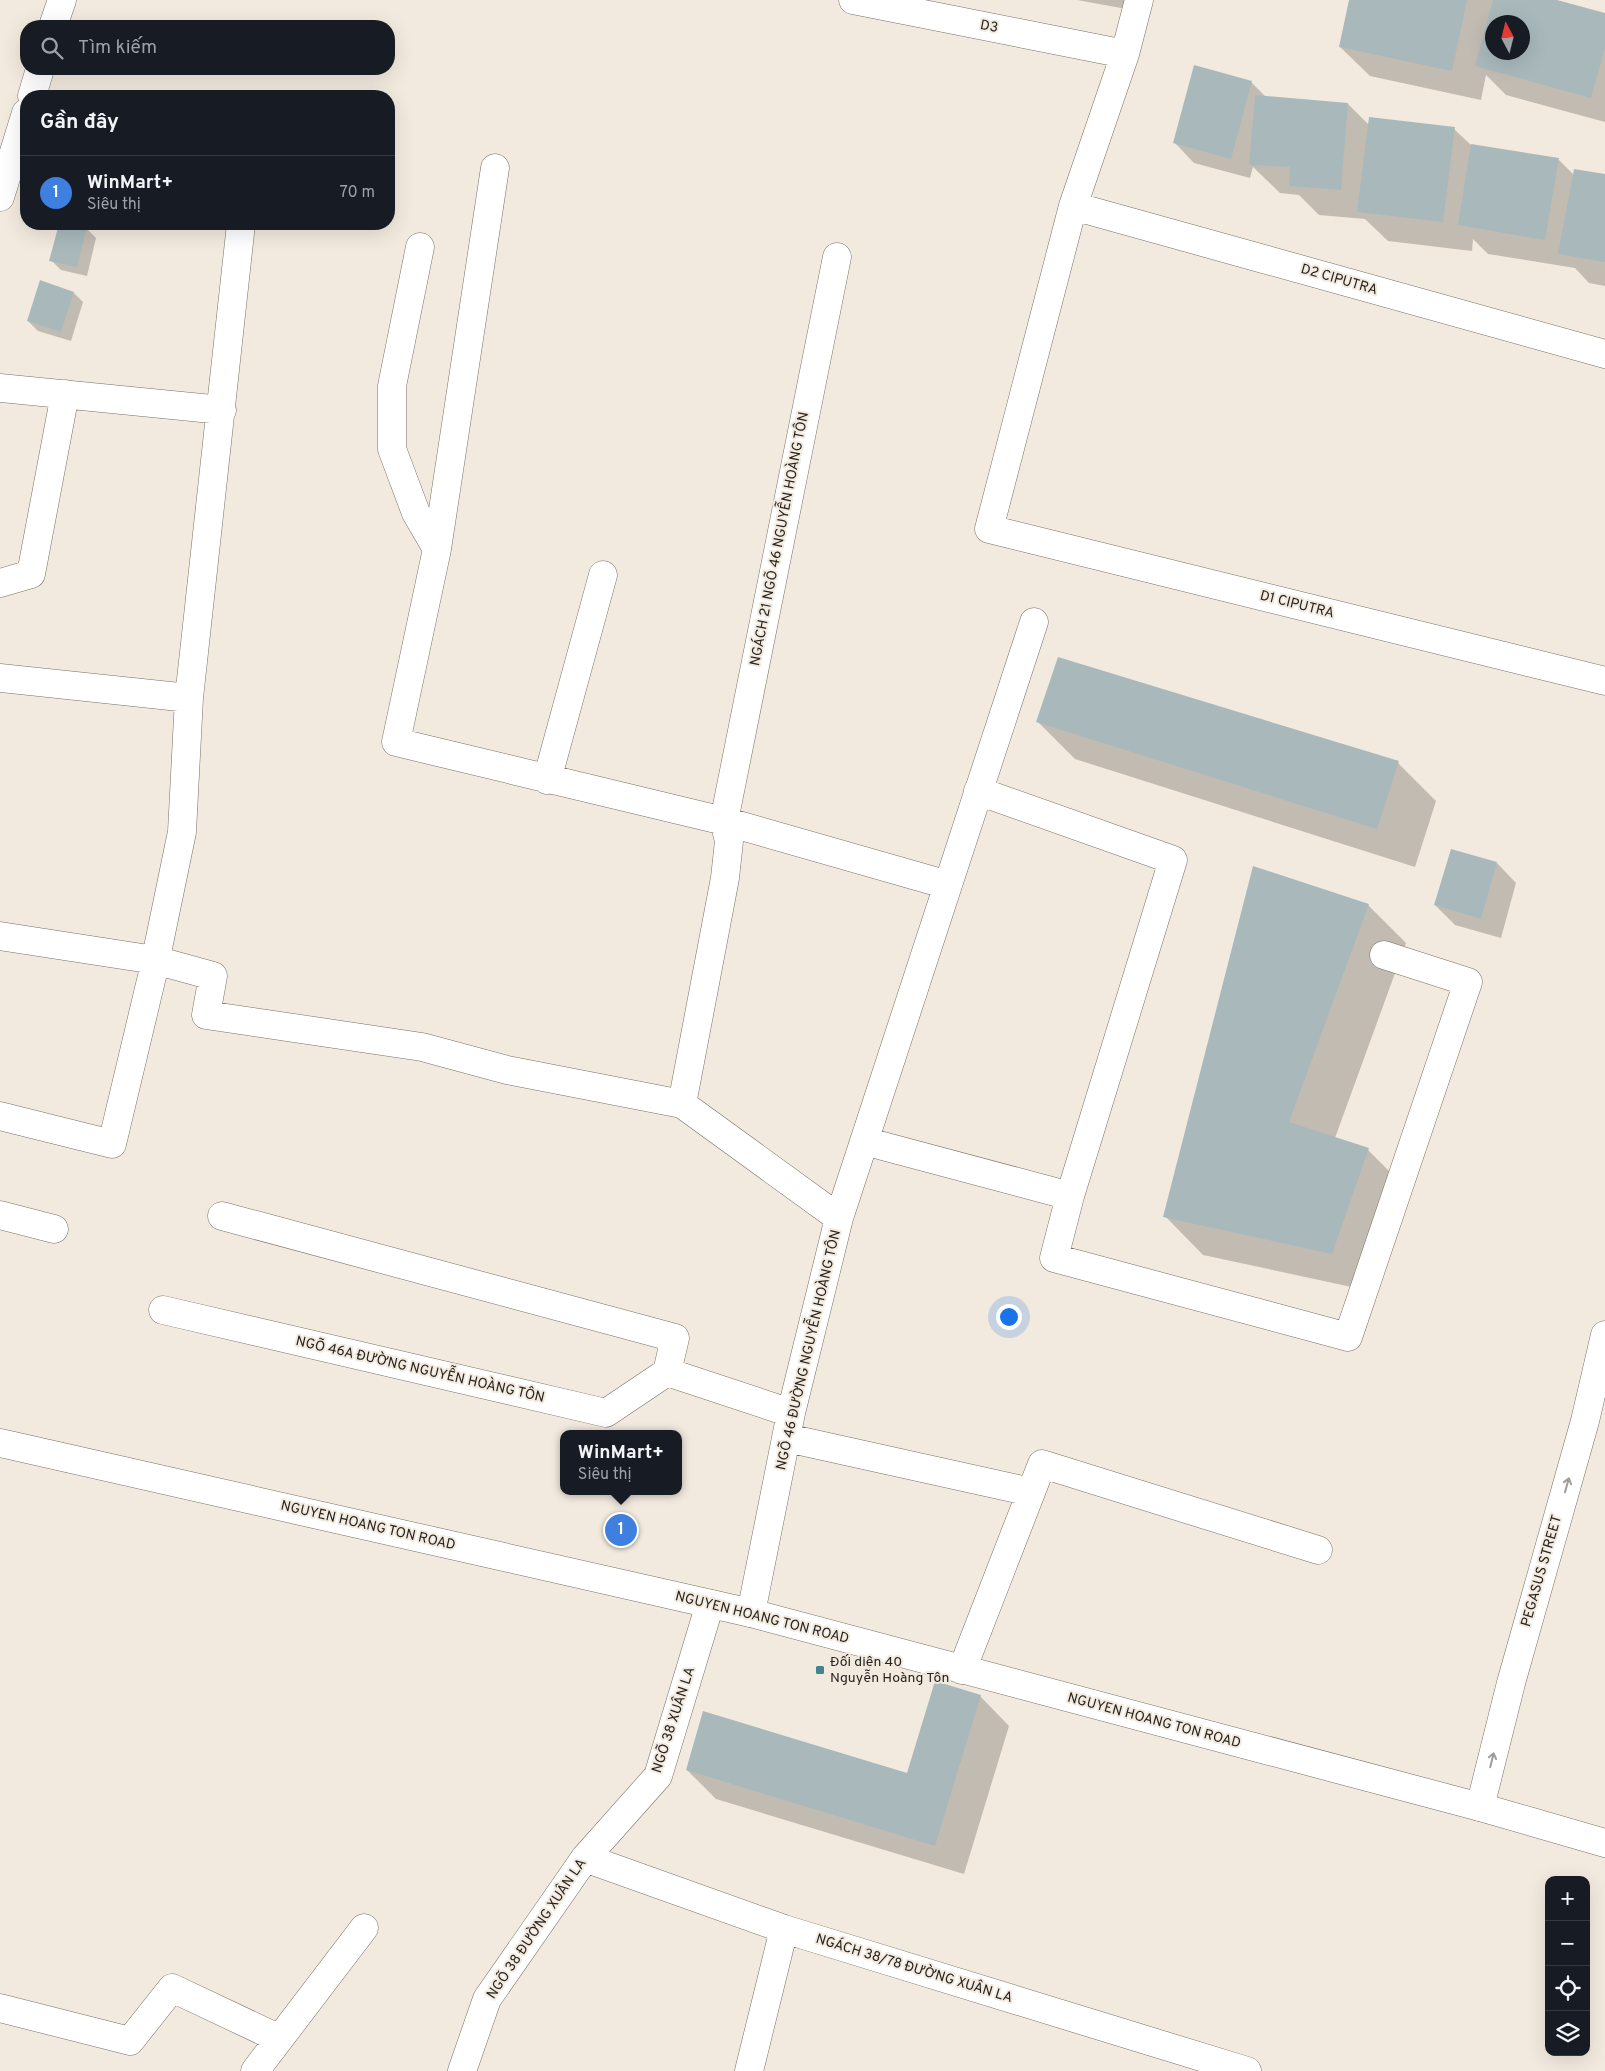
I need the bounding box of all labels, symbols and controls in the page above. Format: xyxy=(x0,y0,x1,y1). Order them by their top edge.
north arrow xyxy=(1485,15,1530,60)
street label: D3 xyxy=(979,17,999,37)
search box xyxy=(20,20,395,75)
icon: search xyxy=(38,34,66,62)
text: Tìm kiếm xyxy=(78,36,157,60)
text: Gần đây xyxy=(40,109,119,136)
text: WinMart+ xyxy=(87,171,173,195)
text: 1 xyxy=(53,183,59,203)
text: 70 m xyxy=(340,183,375,203)
text: Siêu thị xyxy=(87,195,141,215)
street label: D2 CIPUTRA xyxy=(1299,261,1379,299)
street label: NGÁCH 21 NGÕ 46 NGUYỄN HOÀNG TÔN xyxy=(744,410,813,668)
street label: D1 CIPUTRA xyxy=(1258,588,1336,622)
street label: NGÕ 46 ĐƯỜNG NGUYỄN HOÀNG TÔN xyxy=(770,1227,845,1472)
your location xyxy=(996,1304,1022,1330)
street label: NGÕ 46A ĐƯỜNG NGUYỄN HOÀNG TÔN xyxy=(294,1330,547,1407)
popup xyxy=(560,1430,682,1495)
text: WinMart+ xyxy=(578,1441,664,1465)
text: Siêu thị xyxy=(578,1465,632,1485)
one-way arrow xyxy=(1562,1477,1572,1493)
street label: NGUYEN HOANG TON ROAD xyxy=(279,1498,457,1554)
pin: 1 xyxy=(605,1511,637,1549)
street label: PEGASUS STREET xyxy=(1518,1513,1566,1629)
street label: NGUYEN HOANG TON ROAD xyxy=(673,1588,851,1648)
place label: Đối diện 40 Nguyễn Hoàng Tôn xyxy=(830,1654,949,1687)
street label: NGÕ 38 XUÂN LA xyxy=(648,1664,699,1775)
marker: Đối diện 40 Nguyễn Hoàng Tôn xyxy=(814,1664,826,1676)
street label: NGUYEN HOANG TON ROAD xyxy=(1065,1690,1243,1752)
one-way arrow xyxy=(1488,1752,1497,1768)
street label: NGÕ 38 ĐƯỜNG XUÂN LA xyxy=(483,1855,590,2002)
map controls xyxy=(1545,1876,1590,2056)
button: + xyxy=(1545,1876,1590,1921)
button: − xyxy=(1545,1921,1590,1966)
street label: NGÁCH 38/78 ĐƯỜNG XUÂN LA xyxy=(813,1930,1015,2007)
button: locate xyxy=(1545,1966,1590,2011)
button: layers xyxy=(1545,2011,1590,2056)

